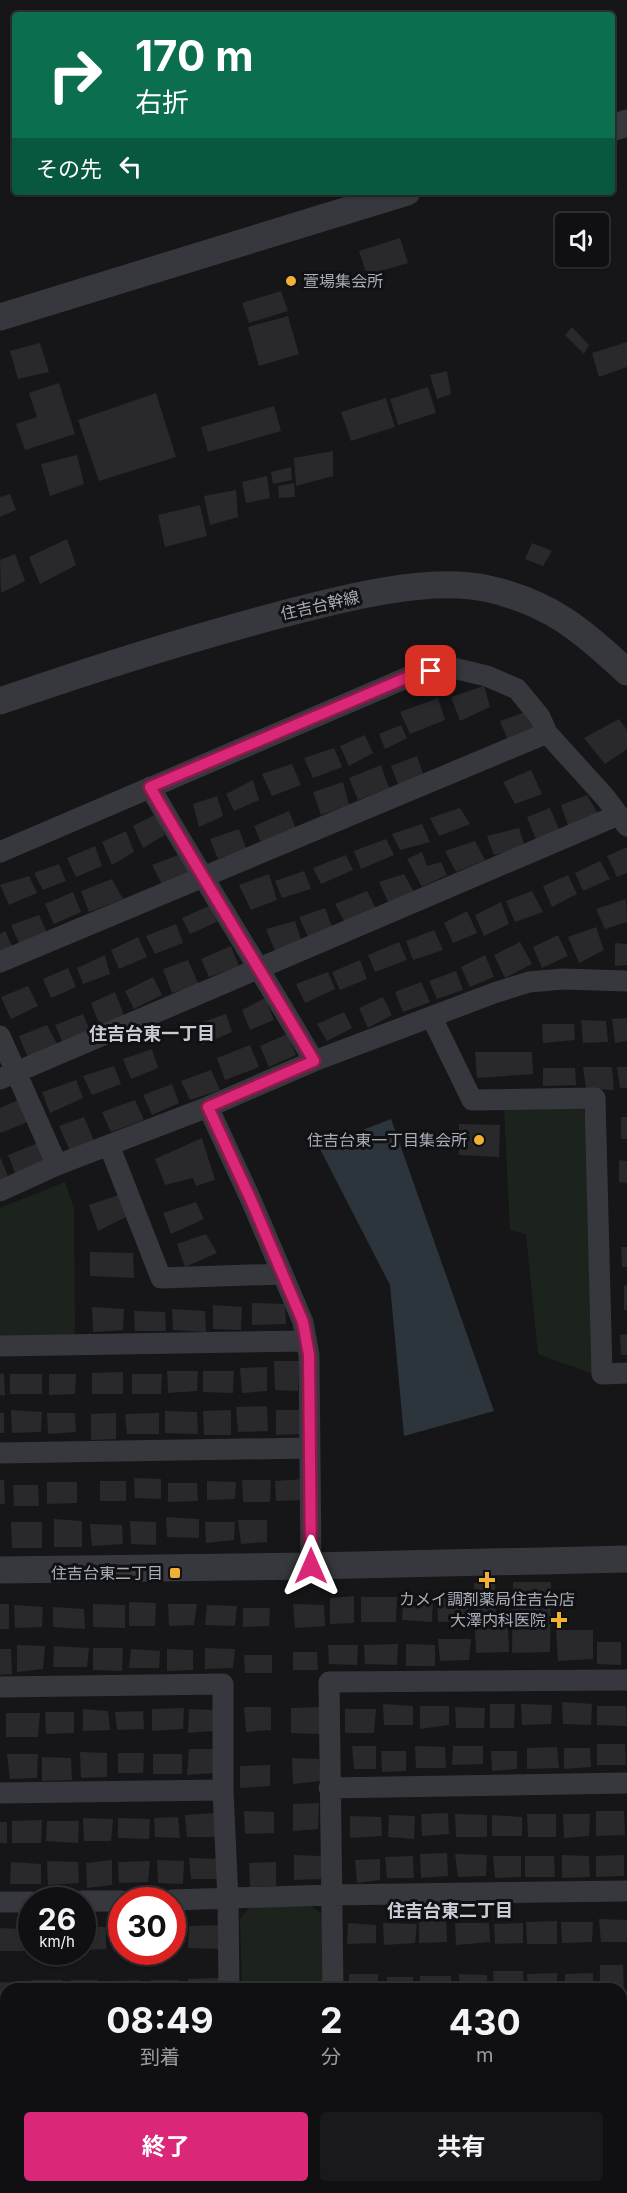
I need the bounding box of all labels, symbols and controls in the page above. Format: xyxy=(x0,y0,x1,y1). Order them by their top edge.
text: 170 m xyxy=(135,30,253,81)
icon: right xyxy=(36,36,114,114)
text: 右折 xyxy=(135,86,189,119)
icon: left xyxy=(114,150,147,183)
text: その先 xyxy=(36,156,102,182)
map controls xyxy=(555,213,609,267)
button: sound xyxy=(555,213,609,267)
place label: 萱場集会所 xyxy=(303,271,383,291)
marker: 萱場集会所 xyxy=(284,274,298,288)
street label: 住吉台幹線 xyxy=(279,586,361,624)
pin xyxy=(405,645,456,696)
icon: arrive xyxy=(414,654,447,687)
district label: 住吉台東一丁目 xyxy=(89,1023,215,1044)
place label: 住吉台東一丁目集会所 xyxy=(307,1130,467,1150)
marker: 住吉台東一丁目集会所 xyxy=(472,1133,486,1147)
position arrow xyxy=(279,1534,343,1598)
place label: 住吉台東二丁目 xyxy=(51,1563,163,1583)
marker: 住吉台東二丁目 xyxy=(168,1566,182,1580)
marker: カメイ調剤薬局住吉台店 xyxy=(480,1573,494,1587)
place label: カメイ調剤薬局住吉台店 xyxy=(399,1589,575,1609)
place label: 大澤内科医院 xyxy=(450,1610,546,1630)
marker: 大澤内科医院 xyxy=(550,1611,568,1629)
speed limit sign: 30 xyxy=(108,1887,186,1965)
district label: 住吉台東二丁目 xyxy=(387,1900,513,1921)
text: 26 xyxy=(38,1901,76,1937)
text: km/h xyxy=(39,1932,75,1951)
text: 08:49 xyxy=(106,1998,214,2042)
text: 2 xyxy=(320,1998,343,2042)
text: 430 xyxy=(449,2000,521,2044)
text: m xyxy=(476,2043,494,2067)
text: 到着 xyxy=(140,2045,180,2069)
text: 分 xyxy=(321,2045,341,2069)
button: 終了 xyxy=(24,2112,308,2181)
button: 共有 xyxy=(320,2112,603,2181)

